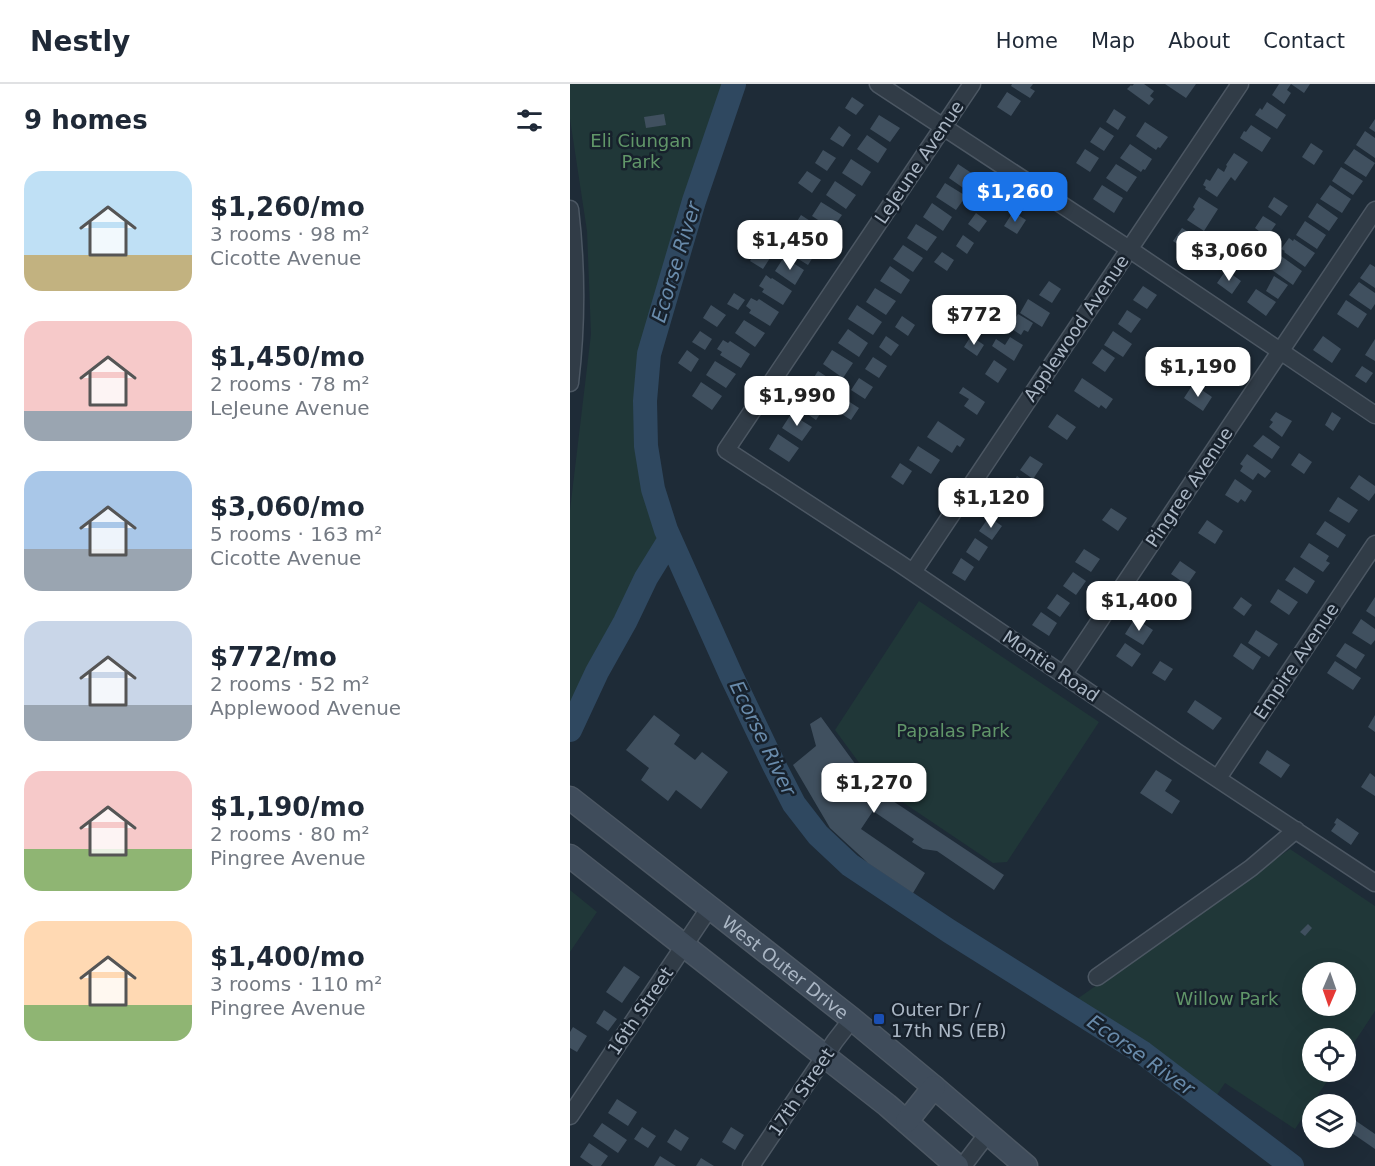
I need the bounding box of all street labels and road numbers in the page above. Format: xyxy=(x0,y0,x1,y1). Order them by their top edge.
street label: LeJeune Avenue xyxy=(870,97,968,227)
street label: Applewood Avenue xyxy=(1019,251,1133,405)
street label: Pingree Avenue xyxy=(1141,423,1237,551)
street label: Empire Avenue xyxy=(1249,599,1343,723)
street label: Montie Road xyxy=(999,626,1103,706)
street label: West Outer Drive xyxy=(718,911,853,1023)
street label: 16th Street xyxy=(603,963,677,1059)
street label: 17th Street xyxy=(764,1044,838,1140)

